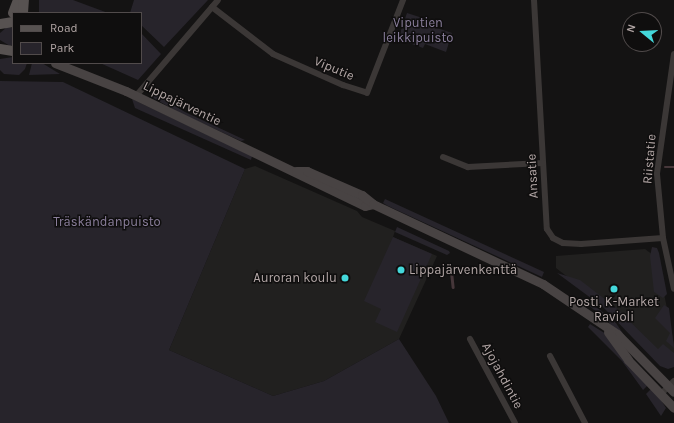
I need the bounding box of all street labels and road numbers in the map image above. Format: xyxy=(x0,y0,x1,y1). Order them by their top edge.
street label: Viputie xyxy=(312,54,356,84)
street label: Lippajärventie xyxy=(141,78,223,130)
street label: Riistatie xyxy=(640,133,660,185)
street label: Ansatie xyxy=(524,153,542,199)
street label: Ajojahdintie xyxy=(478,340,526,412)

